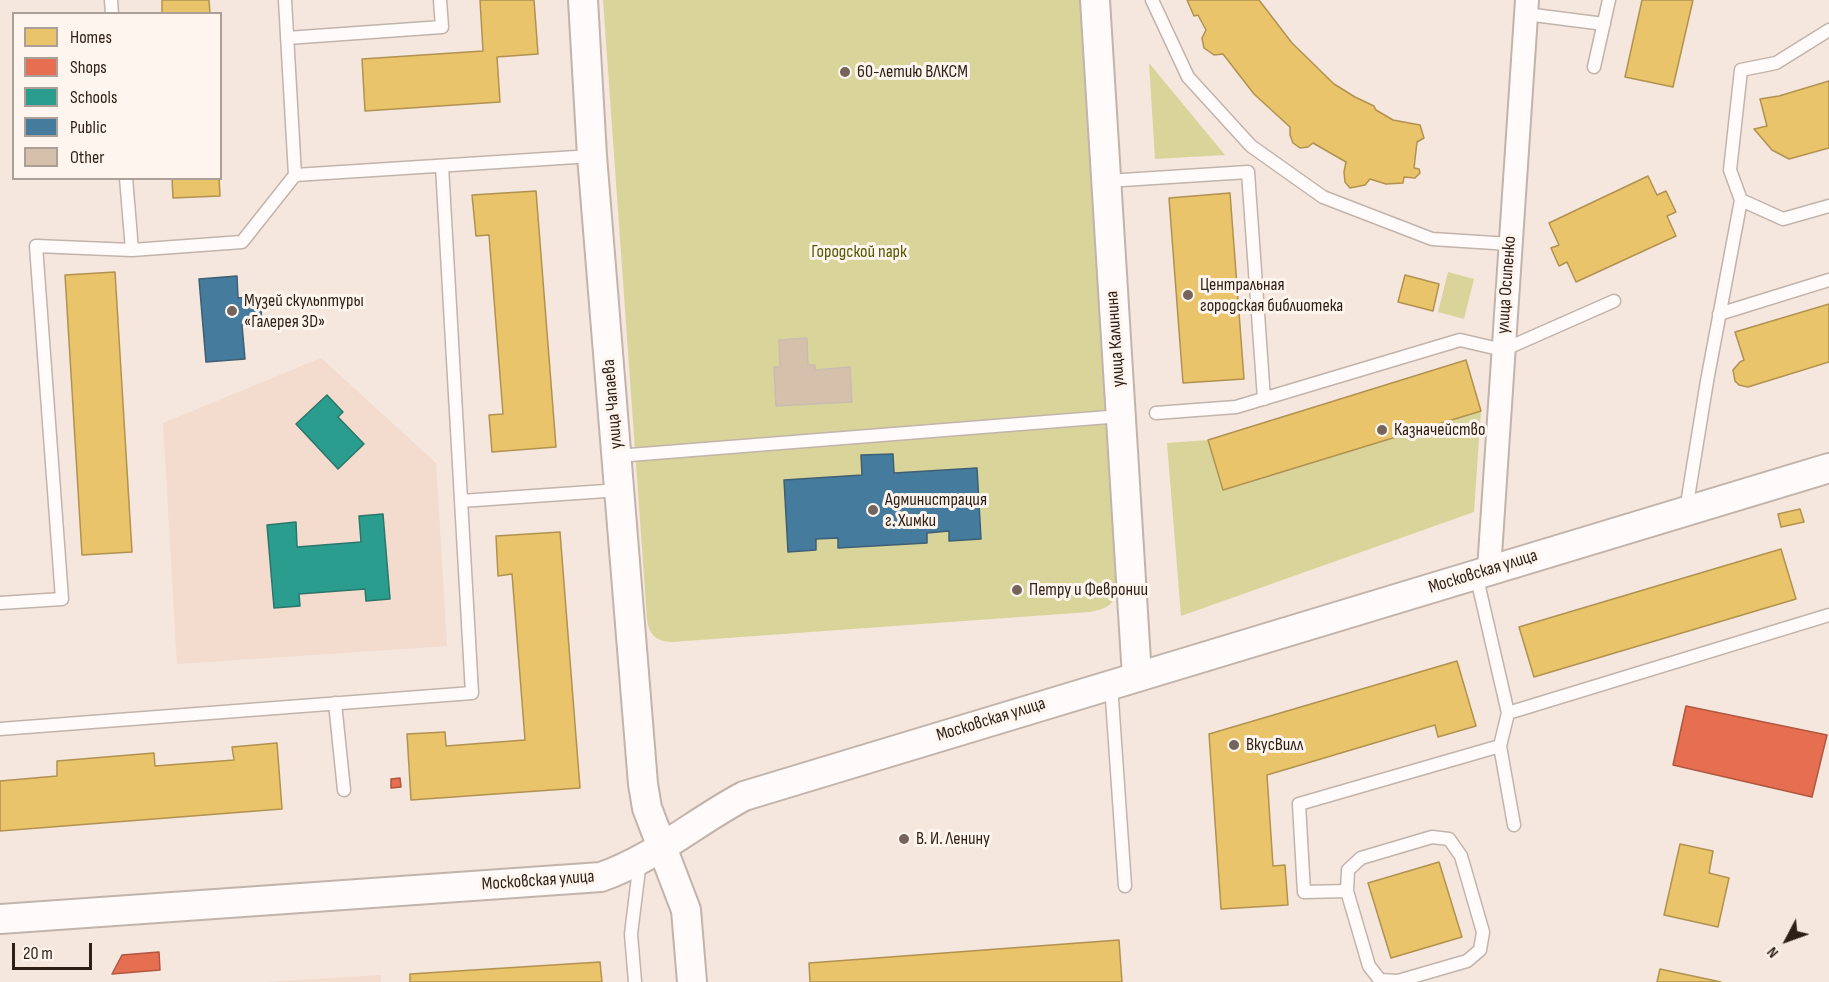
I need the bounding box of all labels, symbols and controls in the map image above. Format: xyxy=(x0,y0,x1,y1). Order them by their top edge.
legend xyxy=(12,12,222,180)
text: Homes xyxy=(70,27,112,48)
text: Shops xyxy=(70,57,107,78)
place label: 60-летию ВЛКСМ xyxy=(857,61,968,83)
marker: 60-летию ВЛКСМ xyxy=(838,65,852,79)
text: Schools xyxy=(70,87,117,108)
text: Public xyxy=(70,117,107,138)
text: Other xyxy=(70,147,104,168)
street label: улица Осипенко xyxy=(1493,235,1521,335)
park label: Городской парк xyxy=(811,241,907,263)
place label: Центральная городская библиотека xyxy=(1200,274,1343,316)
marker: Центральная городская библиотека xyxy=(1181,288,1195,302)
place label: Музей скульптуры «Галерея 3D» xyxy=(244,290,364,332)
street label: улица Калинина xyxy=(1102,290,1130,388)
marker: Музей скульптуры «Галерея 3D» xyxy=(225,304,239,318)
street label: улица Чапаева xyxy=(598,358,628,450)
place label: Казначейство xyxy=(1394,419,1486,441)
marker: Казначейство xyxy=(1375,423,1389,437)
place label: Администрация г. Химки xyxy=(885,489,987,532)
marker: Администрация г. Химки xyxy=(866,503,880,517)
street label: Московская улица xyxy=(1426,545,1540,599)
place label: Петру и Февронии xyxy=(1029,579,1148,601)
marker: Петру и Февронии xyxy=(1010,583,1024,597)
street label: Московская улица xyxy=(934,693,1048,747)
place label: ВкусВилл xyxy=(1246,734,1303,756)
marker: ВкусВилл xyxy=(1227,738,1241,752)
place label: В. И. Ленину xyxy=(916,828,990,850)
marker: В. И. Ленину xyxy=(897,832,911,846)
street label: Московская улица xyxy=(481,866,595,896)
north arrow xyxy=(1757,910,1817,970)
scale bar xyxy=(15,931,94,969)
text: 20 m xyxy=(23,943,53,964)
text: N xyxy=(1763,943,1783,962)

